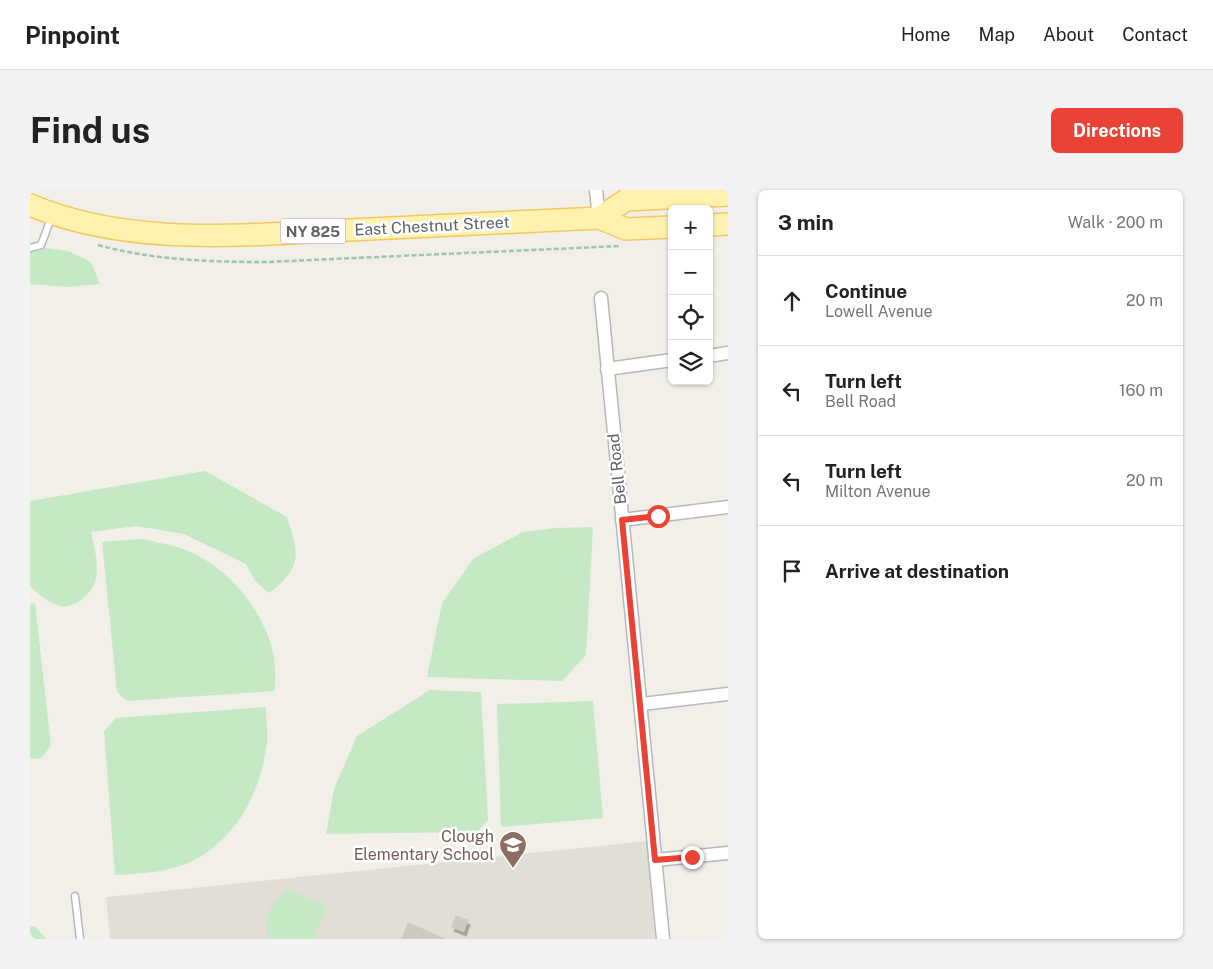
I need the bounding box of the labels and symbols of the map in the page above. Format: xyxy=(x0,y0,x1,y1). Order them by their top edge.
street label: East Chestnut Street xyxy=(354,212,510,240)
road number: NY 825 xyxy=(280,218,346,244)
street label: Bell Road xyxy=(604,433,630,505)
route start xyxy=(647,505,670,528)
place label: Clough Elementary School xyxy=(354,827,494,864)
school or university icon: Clough Elementary School xyxy=(498,830,528,869)
route end xyxy=(681,846,704,869)

